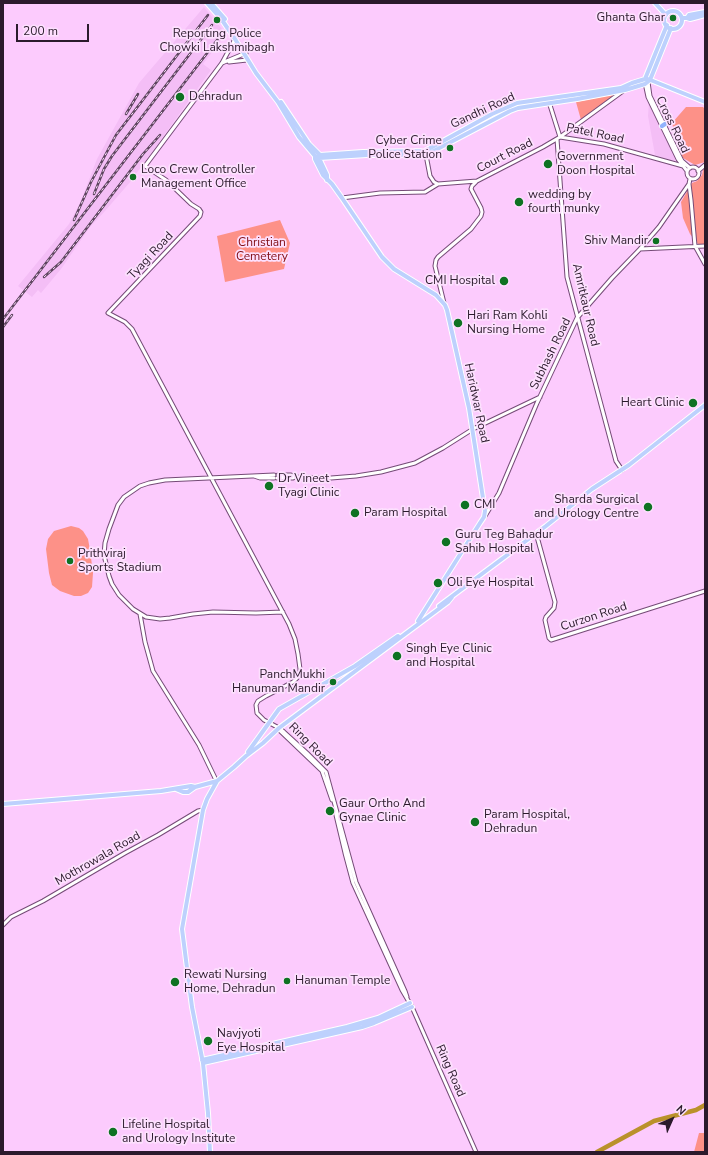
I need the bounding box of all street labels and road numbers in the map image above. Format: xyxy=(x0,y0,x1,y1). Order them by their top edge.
street label: Gandhi Road xyxy=(448,90,518,132)
street label: Cross Road xyxy=(652,94,692,156)
street label: Patel Road xyxy=(565,121,625,147)
street label: Court Road xyxy=(475,136,535,176)
street label: Tyagi Road xyxy=(125,229,177,283)
street label: Amritkaur Road xyxy=(568,262,602,348)
street label: Subhash Road xyxy=(527,316,575,392)
street label: Haridwar Road xyxy=(461,362,491,444)
street label: Curzon Road xyxy=(559,600,629,634)
street label: Ring Road xyxy=(285,720,335,770)
street label: Mothrowala Road xyxy=(53,829,143,889)
street label: Ring Road xyxy=(432,1043,468,1099)

